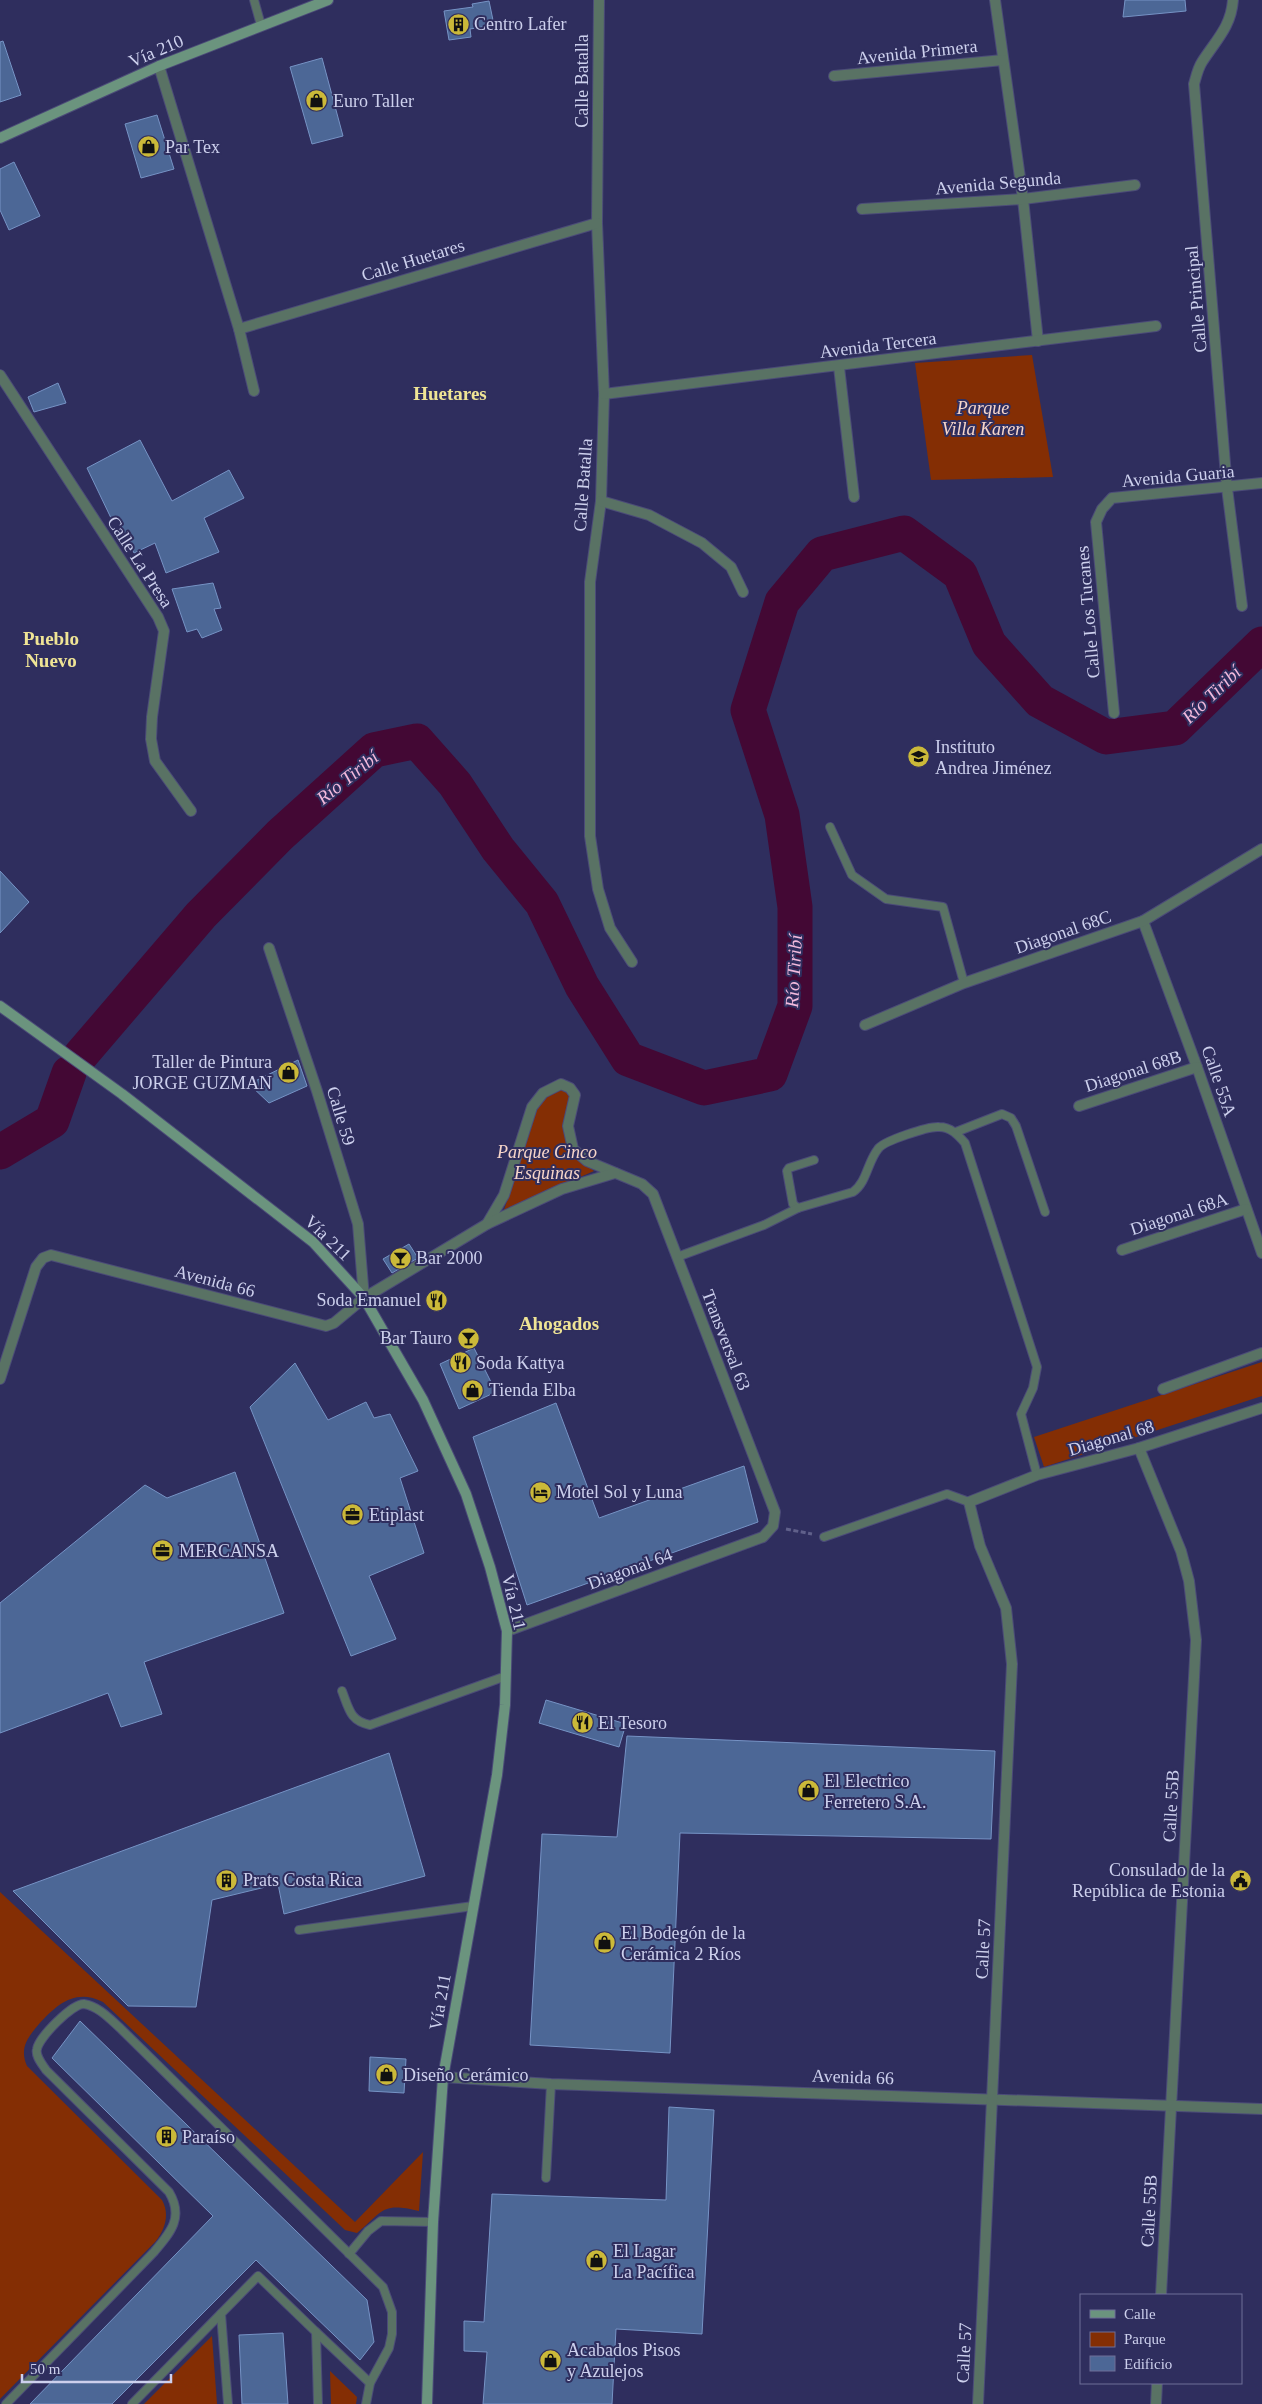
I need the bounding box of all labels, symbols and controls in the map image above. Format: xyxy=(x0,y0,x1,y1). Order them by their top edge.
building icon: Centro Lafer xyxy=(446,12,470,36)
place label: Centro Lafer xyxy=(474,14,566,34)
street label: Vía 210 xyxy=(126,31,186,71)
street label: Calle Batalla xyxy=(572,34,592,128)
street label: Avenida Primera xyxy=(856,36,978,68)
shop icon: Euro Taller xyxy=(305,89,329,113)
place label: Euro Taller xyxy=(333,91,414,111)
shop icon: Par Tex xyxy=(137,135,161,159)
place label: Par Tex xyxy=(165,137,220,157)
street label: Avenida Segunda xyxy=(934,168,1062,198)
street label: Calle Huetares xyxy=(359,235,467,285)
street label: Calle Principal xyxy=(1181,245,1211,353)
street label: Avenida Tercera xyxy=(818,328,938,362)
district label: Huetares xyxy=(413,383,487,404)
park label: Parque Villa Karen xyxy=(942,398,1024,439)
street label: Calle Batalla xyxy=(570,438,596,532)
street label: Avenida Guaria xyxy=(1121,461,1235,491)
street label: Calle La Presa xyxy=(103,513,177,611)
street label: Calle Los Tucanes xyxy=(1072,545,1104,679)
district label: Pueblo Nuevo xyxy=(23,628,79,671)
water label: Río Tiribí xyxy=(1177,660,1246,728)
place label: Instituto Andrea Jiménez xyxy=(935,737,1051,778)
water label: Río Tiribí xyxy=(311,745,384,809)
school or university icon: Instituto Andrea Jiménez xyxy=(907,745,931,769)
street label: Diagonal 68C xyxy=(1012,906,1114,958)
water label: Río Tiribí xyxy=(781,932,806,1009)
street label: Calle 55A xyxy=(1198,1043,1240,1119)
street label: Diagonal 68B xyxy=(1082,1046,1184,1096)
place label: Taller de Pintura JORGE GUZMAN xyxy=(133,1052,272,1093)
shop icon: Taller de Pintura JORGE GUZMAN xyxy=(276,1060,300,1084)
street label: Calle 59 xyxy=(323,1084,359,1148)
park label: Parque Cinco Esquinas xyxy=(496,1142,597,1183)
street label: Diagonal 68A xyxy=(1128,1189,1230,1239)
street label: Vía 211 xyxy=(301,1211,355,1265)
bar icon: Bar 2000 xyxy=(388,1246,412,1270)
place label: Bar 2000 xyxy=(416,1248,483,1268)
street label: Avenida 66 xyxy=(173,1261,257,1301)
street label: Transversal 63 xyxy=(698,1287,754,1393)
restaurant icon: Soda Emanuel xyxy=(425,1288,449,1312)
place label: Soda Emanuel xyxy=(317,1290,421,1310)
district label: Ahogados xyxy=(519,1313,599,1334)
bar icon: Bar Tauro xyxy=(456,1326,480,1350)
place label: Bar Tauro xyxy=(380,1328,452,1348)
restaurant icon: Soda Kattya xyxy=(448,1351,472,1375)
place label: Soda Kattya xyxy=(476,1353,564,1373)
shop icon: Tienda Elba xyxy=(461,1378,485,1402)
place label: Tienda Elba xyxy=(489,1380,576,1400)
street label: Diagonal 68 xyxy=(1066,1416,1156,1460)
hotel icon: Motel Sol y Luna xyxy=(528,1480,552,1504)
place label: Motel Sol y Luna xyxy=(556,1482,683,1502)
office icon: Etiplast xyxy=(341,1503,365,1527)
place label: Etiplast xyxy=(369,1505,424,1525)
office icon: MERCANSA xyxy=(151,1539,175,1563)
place label: MERCANSA xyxy=(179,1541,279,1561)
street label: Diagonal 64 xyxy=(585,1544,675,1594)
street label: Vía 211 xyxy=(498,1572,530,1632)
restaurant icon: El Tesoro xyxy=(570,1711,594,1735)
place label: El Tesoro xyxy=(598,1713,667,1733)
street label: Calle 55B xyxy=(1159,1769,1183,1843)
place label: El Electrico Ferretero S.A. xyxy=(824,1771,926,1812)
shop icon: El Electrico Ferretero S.A. xyxy=(796,1779,820,1803)
place label: Consulado de la República de Estonia xyxy=(1072,1860,1225,1901)
building icon: Prats Costa Rica xyxy=(215,1868,239,1892)
public building icon: Consulado de la República de Estonia xyxy=(1229,1868,1253,1892)
place label: Prats Costa Rica xyxy=(243,1870,362,1890)
street label: Calle 57 xyxy=(971,1918,995,1980)
place label: El Bodegón de la Cerámica 2 Ríos xyxy=(621,1923,745,1964)
shop icon: El Bodegón de la Cerámica 2 Ríos xyxy=(593,1931,617,1955)
street label: Vía 211 xyxy=(425,1972,455,2032)
shop icon: Diseño Cerámico xyxy=(375,2063,399,2087)
place label: Diseño Cerámico xyxy=(403,2065,528,2085)
street label: Avenida 66 xyxy=(812,2066,894,2088)
building icon: Paraíso xyxy=(154,2125,178,2149)
place label: Paraíso xyxy=(182,2127,235,2147)
street label: Calle 55B xyxy=(1137,2174,1161,2248)
place label: El Lagar La Pacífica xyxy=(613,2241,694,2282)
shop icon: El Lagar La Pacífica xyxy=(585,2249,609,2273)
legend xyxy=(1080,2294,1242,2384)
text: Calle xyxy=(1124,2306,1156,2322)
street label: Calle 57 xyxy=(952,2322,976,2384)
text: Parque xyxy=(1124,2331,1166,2347)
place label: Acabados Pisos y Azulejos xyxy=(567,2340,681,2381)
shop icon: Acabados Pisos y Azulejos xyxy=(539,2348,563,2372)
scale bar xyxy=(22,2352,171,2384)
text: Edificio xyxy=(1124,2356,1172,2372)
text: 50 m xyxy=(30,2361,61,2377)

